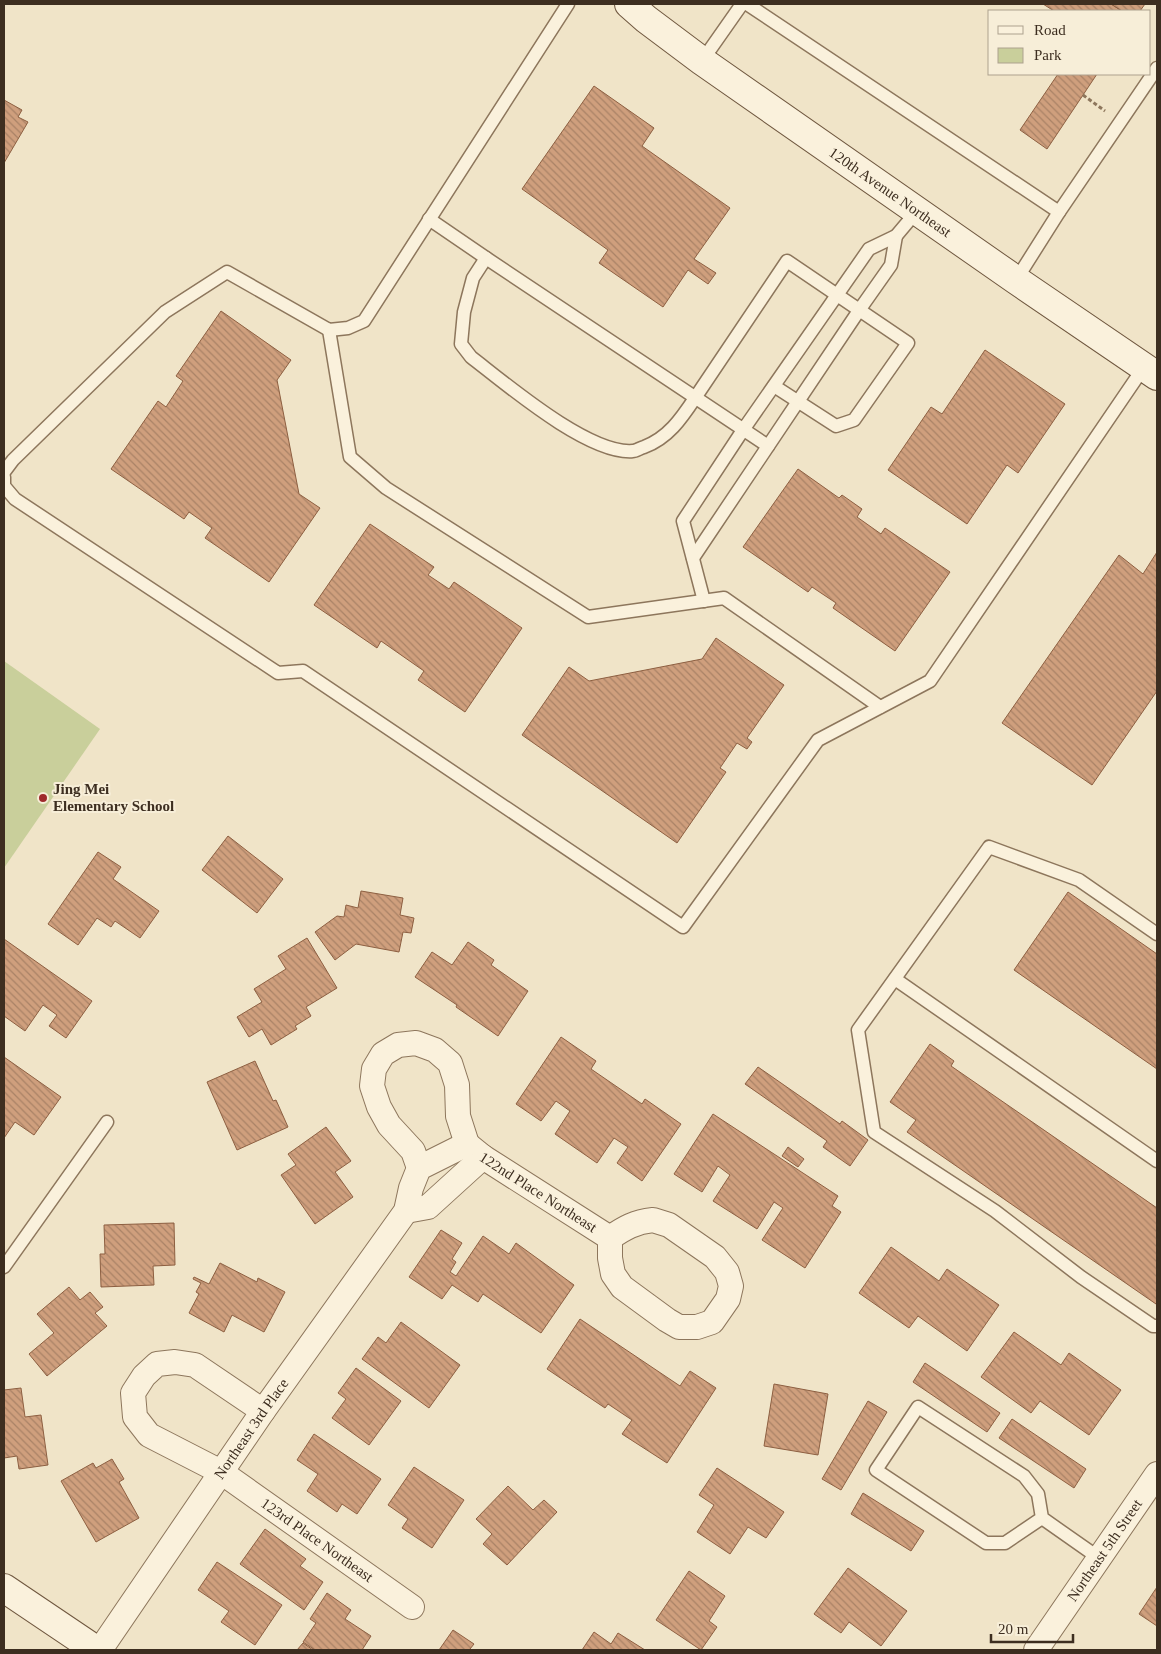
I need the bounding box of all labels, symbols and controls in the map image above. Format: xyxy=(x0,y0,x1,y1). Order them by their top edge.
legend xyxy=(988,10,1151,75)
text: Road xyxy=(1034,22,1066,38)
text: Park xyxy=(1034,47,1062,63)
street label: 120th Avenue Northeast xyxy=(826,144,955,241)
place label: Jing Mei Elementary School xyxy=(53,781,174,814)
marker: Jing Mei Elementary School xyxy=(37,792,49,804)
street label: 122nd Place Northeast xyxy=(477,1149,600,1236)
street label: Northeast 3rd Place xyxy=(211,1375,292,1482)
street label: 123rd Place Northeast xyxy=(258,1495,377,1585)
street label: Northeast 5th Street xyxy=(1064,1496,1146,1604)
scale bar xyxy=(991,1612,1074,1644)
text: 20 m xyxy=(998,1621,1029,1637)

